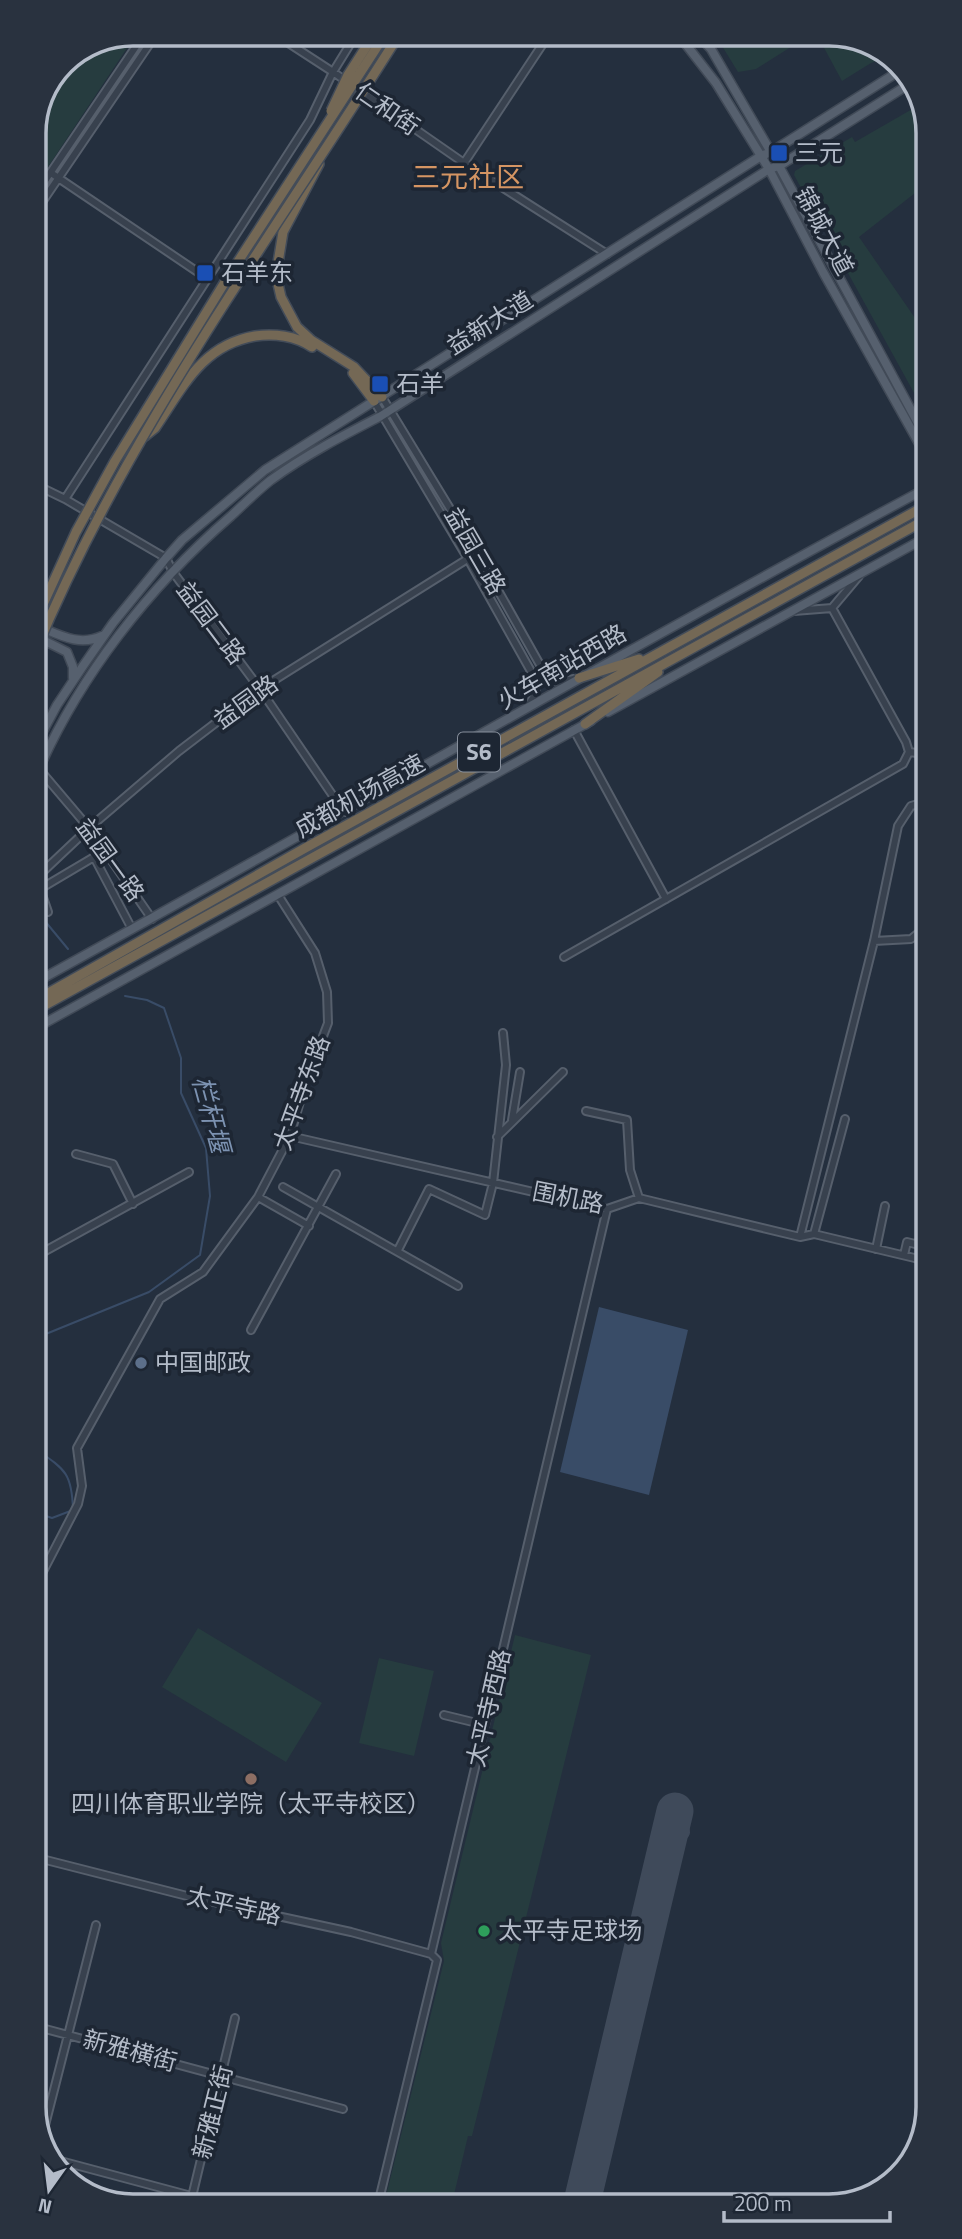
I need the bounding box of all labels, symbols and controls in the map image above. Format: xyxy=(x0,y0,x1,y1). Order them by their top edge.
street label: 仁和街 xyxy=(348,73,427,144)
place label: 三元 xyxy=(795,134,843,170)
marker: 三元 xyxy=(769,143,789,163)
district label: 三元社区 xyxy=(412,155,524,198)
street label: 锦城大道 xyxy=(786,180,863,281)
place label: 石羊东 xyxy=(221,254,293,290)
marker: 石羊东 xyxy=(195,263,215,283)
street label: 益新大道 xyxy=(439,281,540,363)
place label: 石羊 xyxy=(396,365,444,401)
marker: 石羊 xyxy=(370,374,390,394)
street label: 益园三路 xyxy=(436,500,515,601)
street label: 益园二路 xyxy=(169,573,255,672)
street label: 火车南站西路 xyxy=(490,615,633,718)
street label: 益园路 xyxy=(206,665,285,737)
road number: S6 xyxy=(458,732,500,772)
street label: 成都机场高速 xyxy=(288,744,431,846)
street label: 益园一路 xyxy=(68,810,154,909)
street label: 太平寺东路 xyxy=(264,1030,338,1155)
water label: 栏杆堰 xyxy=(183,1071,241,1160)
street label: 围机路 xyxy=(529,1172,607,1222)
place label: 中国邮政 xyxy=(155,1344,251,1380)
marker: 中国邮政 xyxy=(133,1355,149,1371)
street label: 太平寺西路 xyxy=(457,1645,519,1770)
marker: 四川体育职业学院（太平寺校区） xyxy=(243,1771,259,1787)
place label: 四川体育职业学院（太平寺校区） xyxy=(71,1785,431,1821)
street label: 太平寺路 xyxy=(183,1877,285,1933)
place label: 太平寺足球场 xyxy=(498,1912,642,1948)
marker: 太平寺足球场 xyxy=(476,1923,492,1939)
street label: 新雅横街 xyxy=(79,2020,181,2080)
street label: 新雅正街 xyxy=(183,2061,241,2163)
north arrow xyxy=(14,2155,84,2225)
scale bar xyxy=(724,2180,890,2224)
text: 200 m xyxy=(734,2187,791,2219)
text: N xyxy=(35,2191,55,2223)

